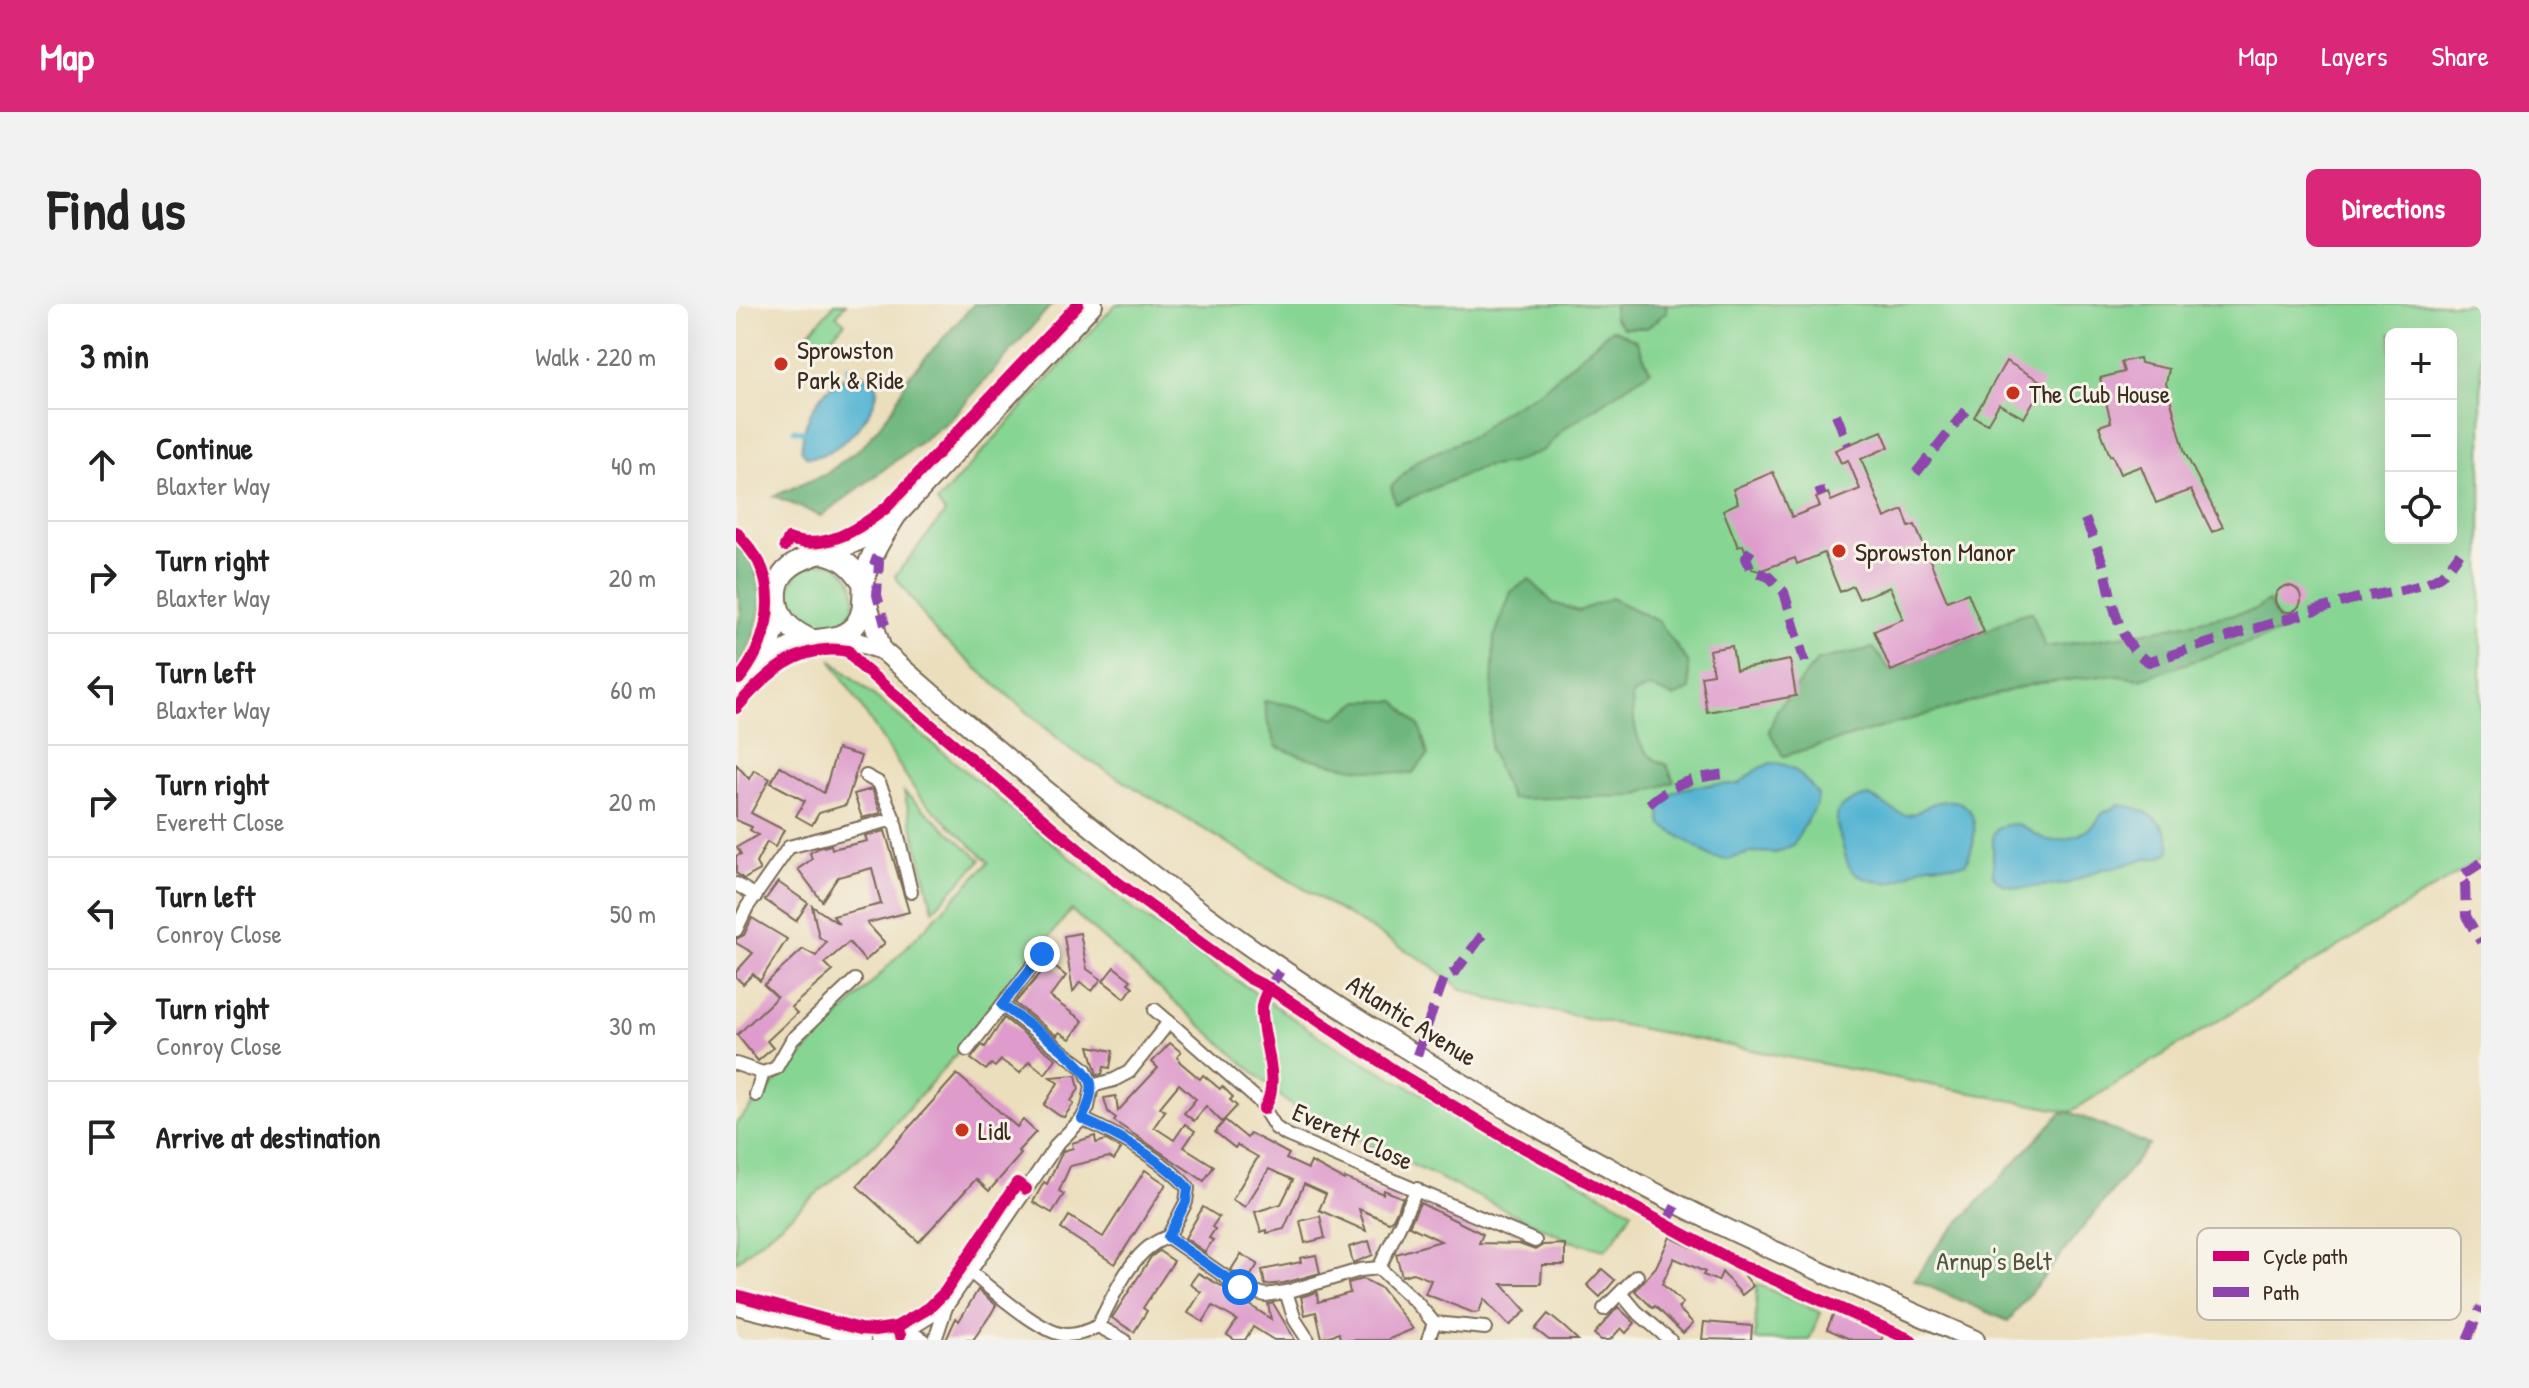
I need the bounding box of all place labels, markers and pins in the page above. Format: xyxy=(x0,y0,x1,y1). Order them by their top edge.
place label: Sprowston Park & Ride xyxy=(797,332,904,397)
marker: Sprowston Park & Ride xyxy=(772,355,790,373)
place label: The Club House xyxy=(2029,376,2170,411)
marker: The Club House xyxy=(2004,384,2022,402)
place label: Sprowston Manor xyxy=(1855,534,2016,569)
marker: Sprowston Manor xyxy=(1830,542,1848,560)
place label: Lidl xyxy=(978,1113,1011,1148)
marker: Lidl xyxy=(953,1121,971,1139)

